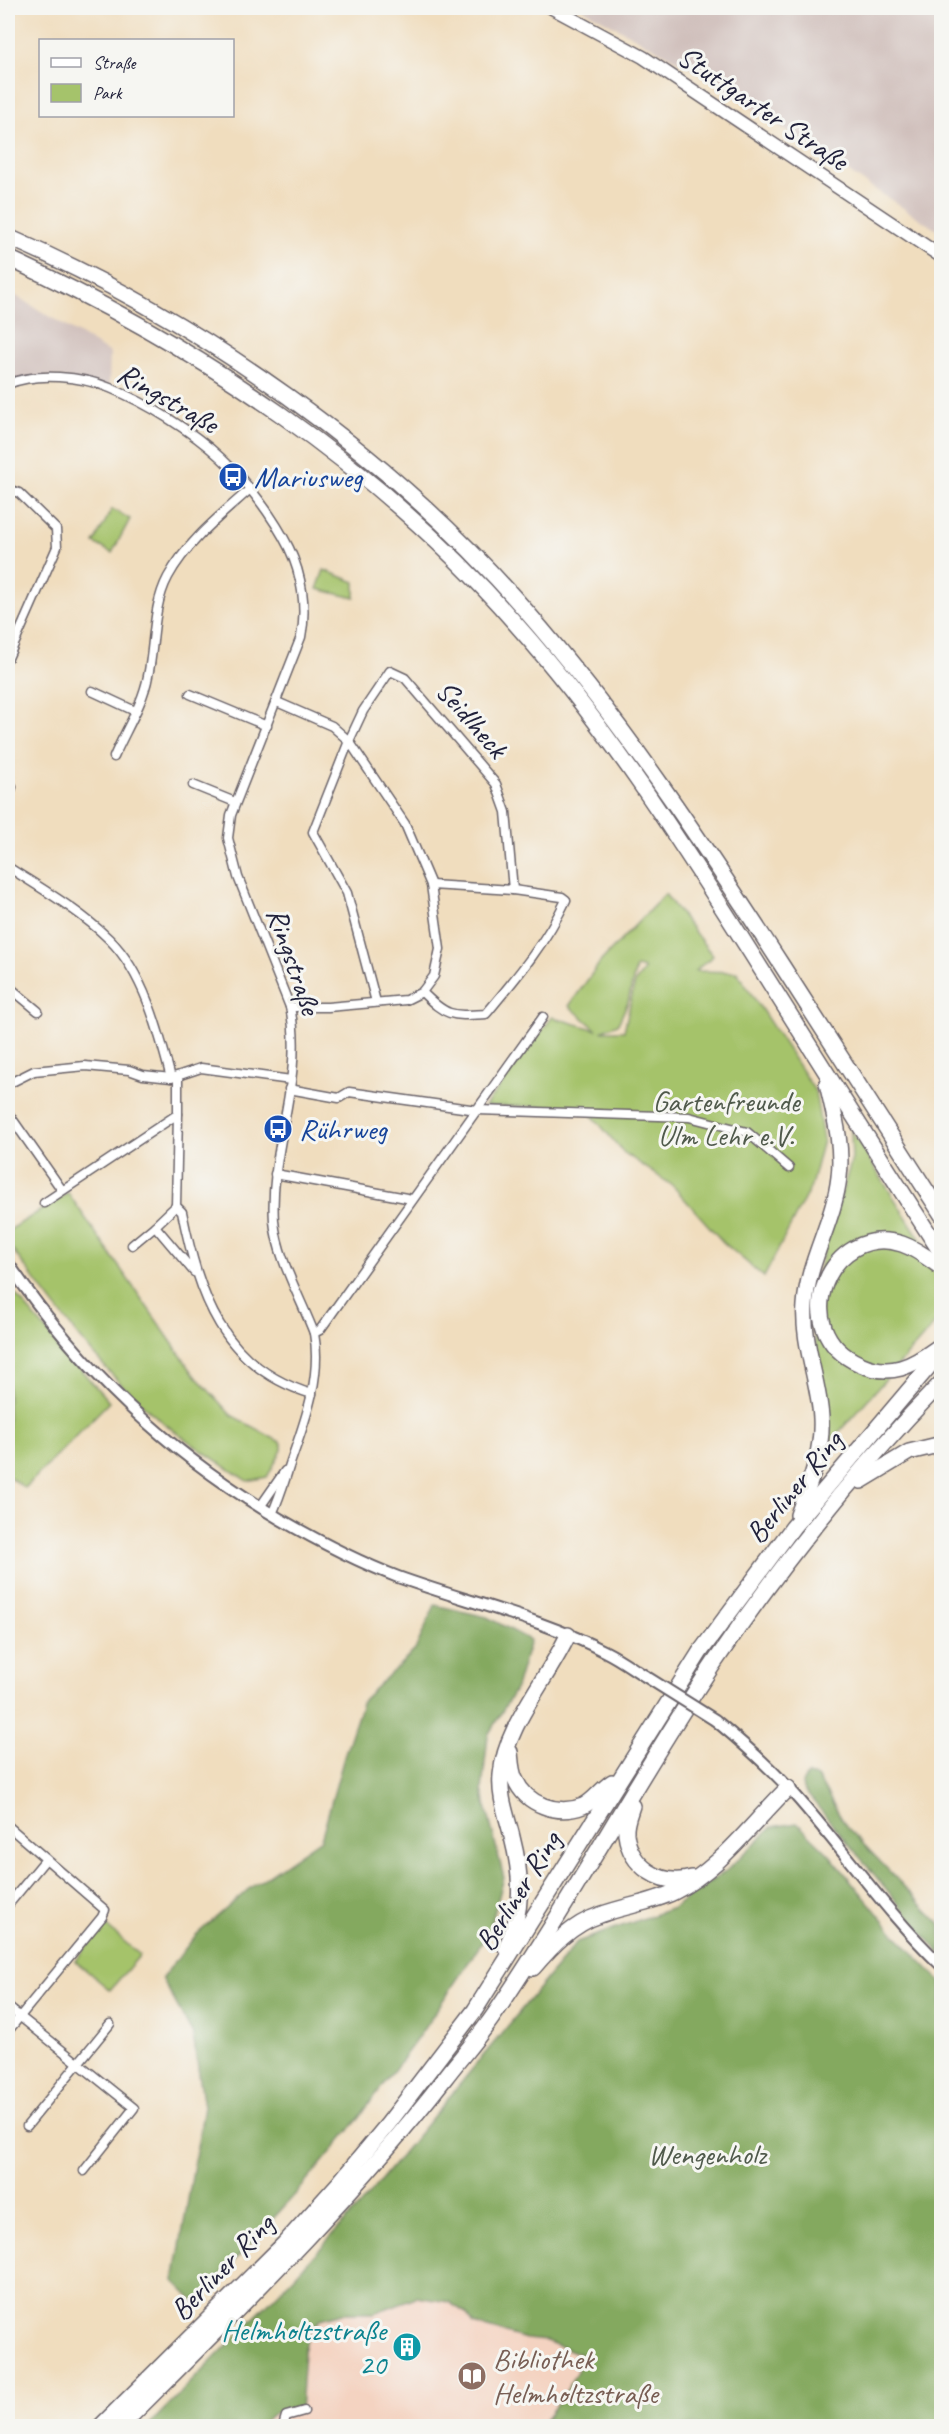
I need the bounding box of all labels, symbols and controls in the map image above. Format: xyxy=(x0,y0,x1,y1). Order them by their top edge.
street label: Stuttgarter Straße xyxy=(671,37,857,180)
legend xyxy=(39,39,234,117)
text: Straße xyxy=(93,52,137,74)
text: Park xyxy=(93,82,123,104)
street label: Ringstraße xyxy=(111,354,227,443)
place label: Mariusweg xyxy=(254,458,364,496)
bus stop icon: Mariusweg xyxy=(217,461,249,493)
street label: Seidlheck xyxy=(428,672,518,767)
street label: Ringstraße xyxy=(258,903,331,1022)
park label: Gartenfreunde Ulm Lehr e.V. xyxy=(652,1082,802,1154)
place label: Rührweg xyxy=(299,1110,388,1148)
bus stop icon: Rührweg xyxy=(262,1113,294,1145)
street label: Berliner Ring xyxy=(737,1421,852,1551)
street label: Berliner Ring xyxy=(466,1822,571,1958)
park label: Wengenholz xyxy=(648,2135,768,2173)
street label: Berliner Ring xyxy=(162,2204,284,2328)
place label: Helmholtzstraße 20 xyxy=(221,2311,389,2383)
building icon: Helmholtzstraße 20 xyxy=(391,2331,423,2363)
place label: Bibliothek Helmholtzstraße xyxy=(493,2340,660,2412)
library icon: Bibliothek Helmholtzstraße xyxy=(456,2360,488,2392)

